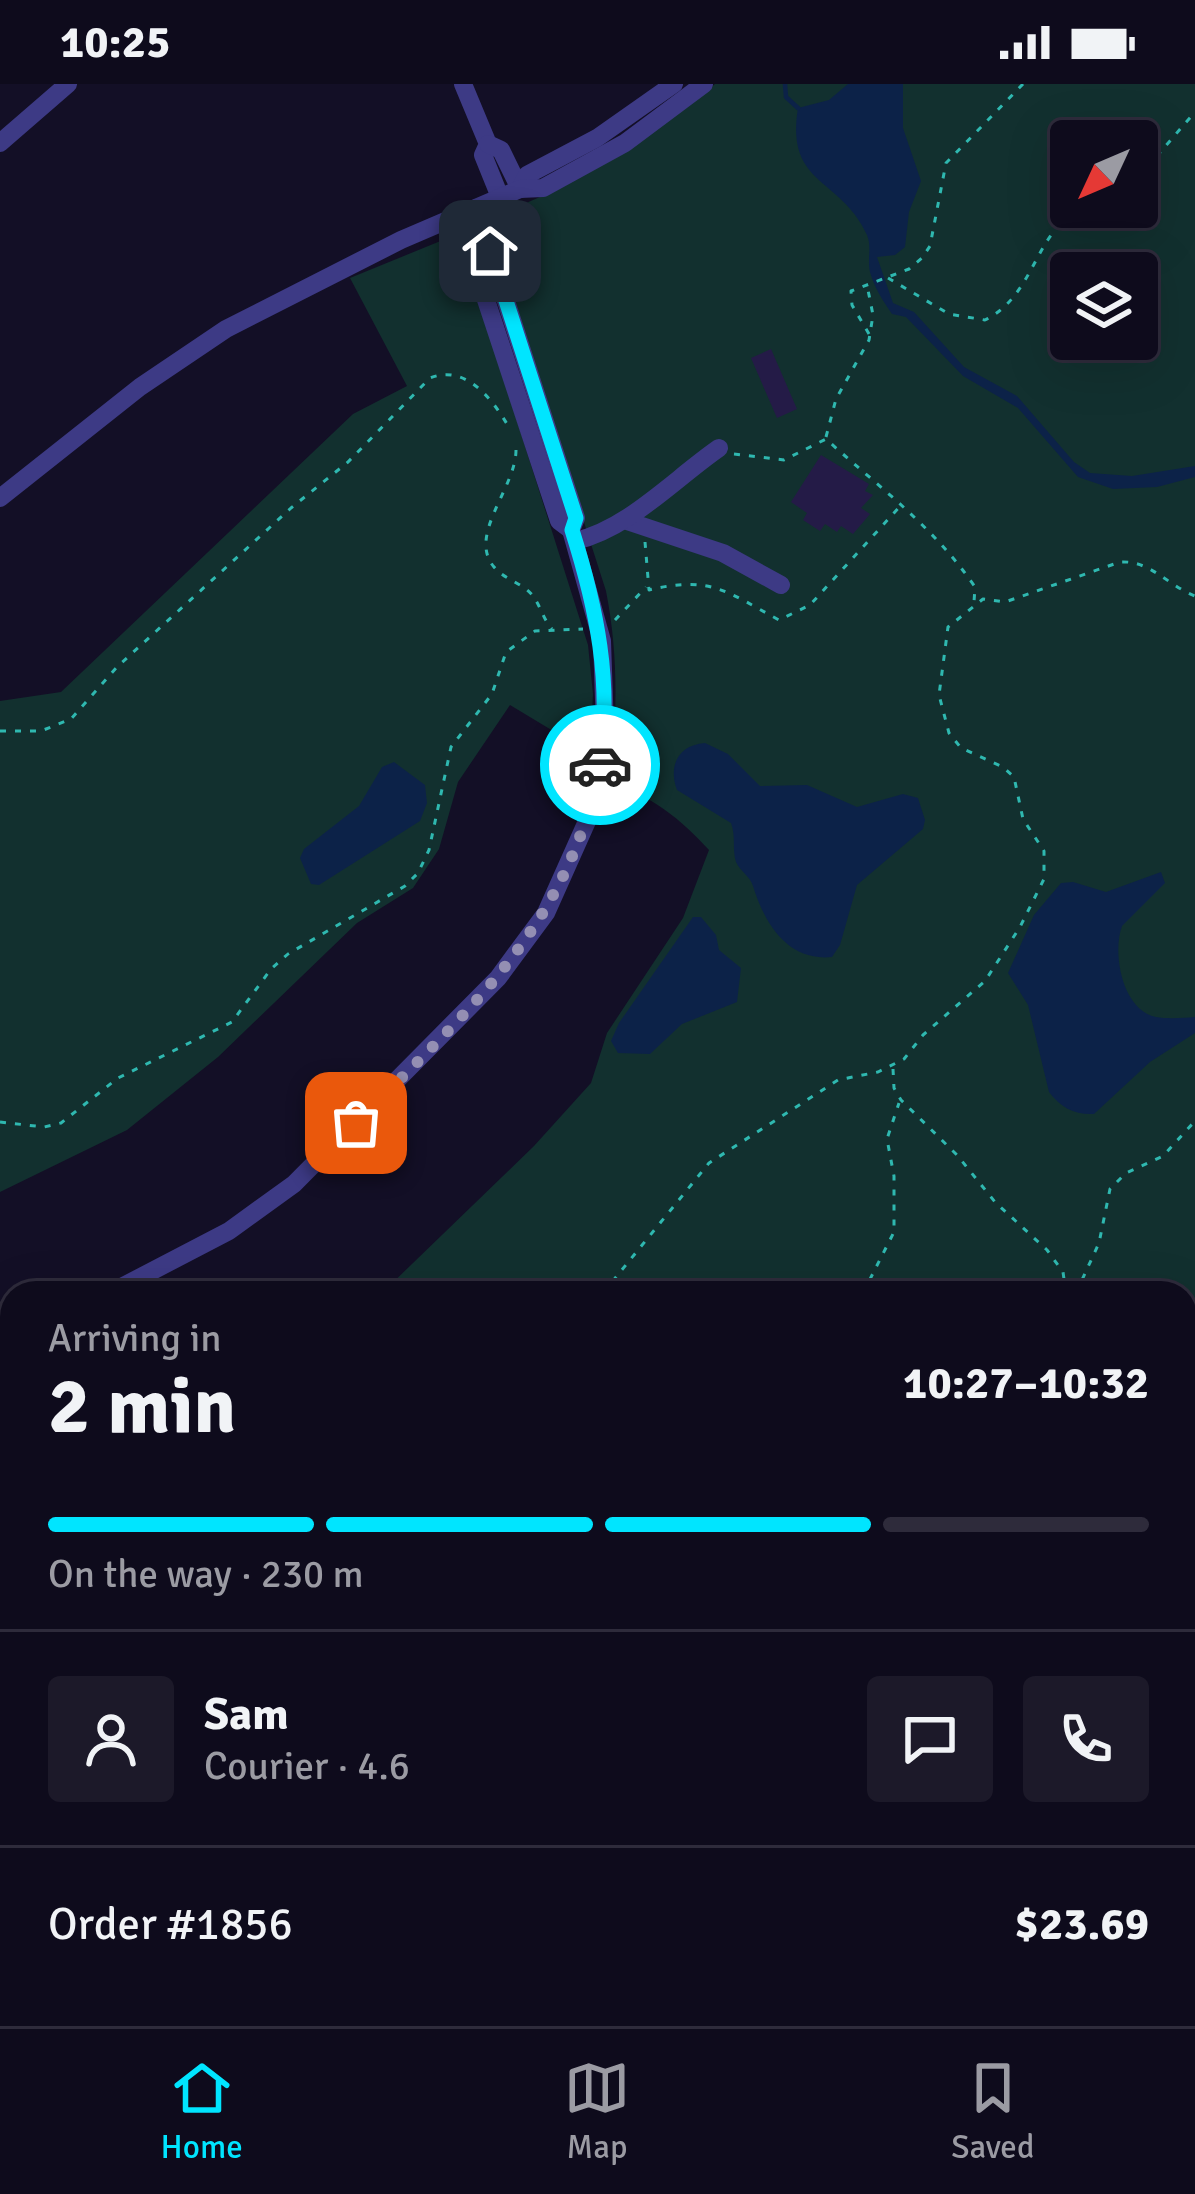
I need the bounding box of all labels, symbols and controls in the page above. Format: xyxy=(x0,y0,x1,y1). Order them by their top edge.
text: 10:25 xyxy=(60,15,170,70)
north arrow xyxy=(1050,120,1158,228)
map controls xyxy=(1050,120,1158,360)
pin xyxy=(439,200,541,302)
icon: home xyxy=(457,218,523,284)
button: layers xyxy=(1050,252,1158,360)
courier xyxy=(540,705,660,825)
icon: car xyxy=(567,732,633,798)
pin xyxy=(305,1072,407,1174)
icon: bag xyxy=(323,1090,389,1156)
text: Arriving in xyxy=(48,1314,222,1362)
text: 10:27–10:32 xyxy=(903,1356,1149,1411)
text: 2 min xyxy=(48,1359,236,1455)
text: On the way · 230 m xyxy=(48,1550,364,1598)
button: person xyxy=(48,1676,174,1802)
button: chat xyxy=(867,1676,993,1802)
button: phone xyxy=(1023,1676,1149,1802)
text: Sam xyxy=(204,1687,289,1742)
text: Courier · 4.6 xyxy=(204,1742,410,1790)
text: Order #1856 xyxy=(48,1897,293,1952)
text: $23.69 xyxy=(1015,1897,1149,1952)
tab: Home xyxy=(161,2055,243,2168)
tab: Map xyxy=(564,2055,630,2168)
tab: Saved xyxy=(951,2055,1034,2168)

